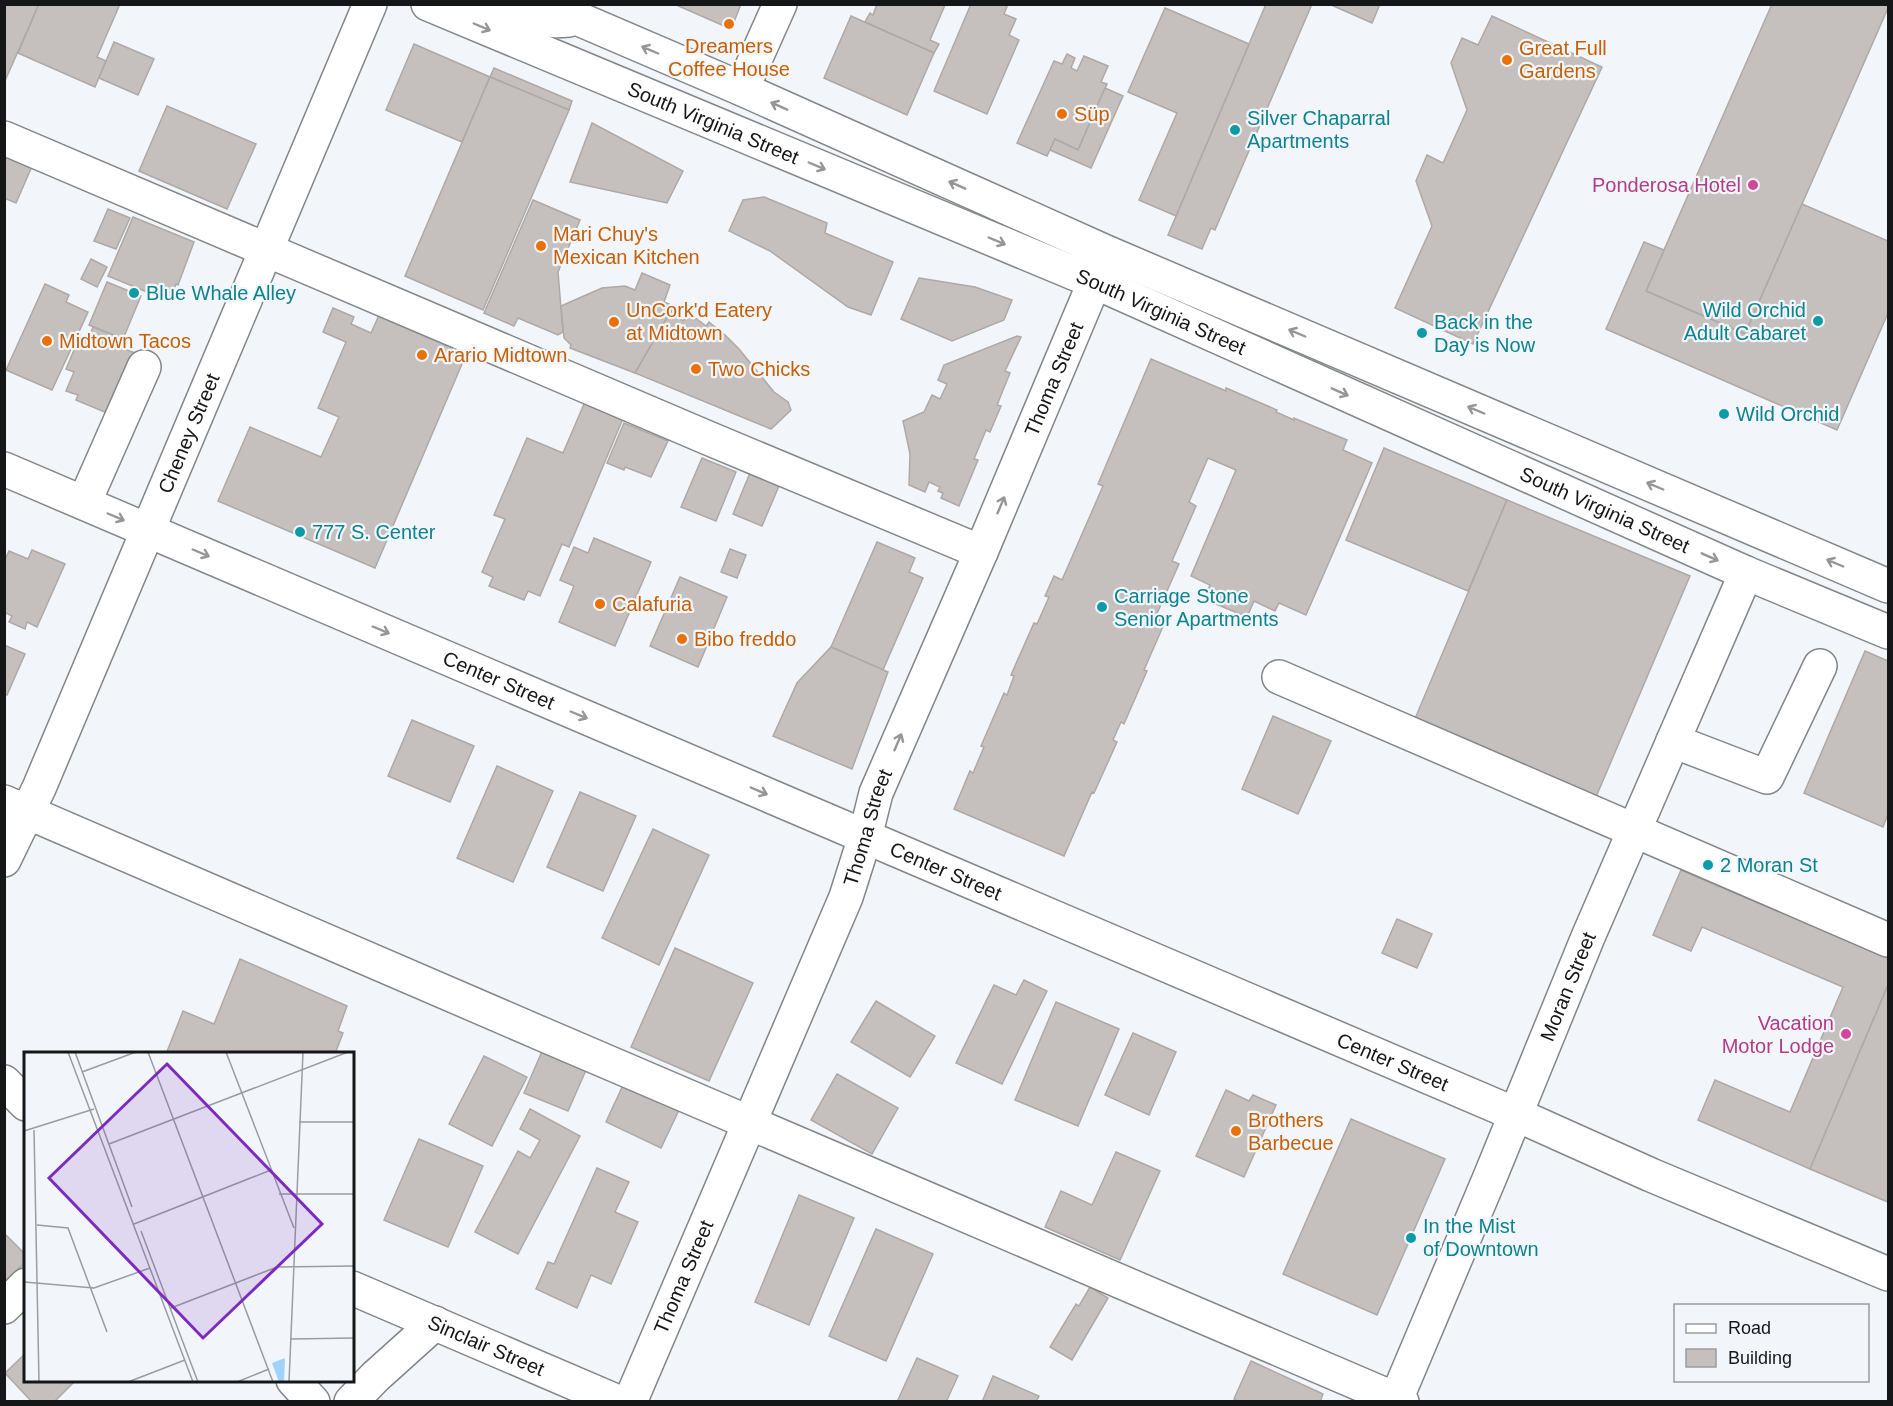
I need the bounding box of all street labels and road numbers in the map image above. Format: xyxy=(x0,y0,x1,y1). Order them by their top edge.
street label: South Virginia Street xyxy=(624,77,802,168)
street label: South Virginia Street xyxy=(1073,264,1250,359)
street label: Thoma Street xyxy=(1020,319,1087,439)
street label: Cheney Street xyxy=(154,370,224,497)
street label: South Virginia Street xyxy=(1517,462,1693,557)
street label: Center Street xyxy=(440,647,558,714)
street label: Thoma Street xyxy=(839,765,896,889)
street label: Center Street xyxy=(887,838,1005,905)
street label: Moran Street xyxy=(1536,928,1600,1044)
street label: Center Street xyxy=(1334,1028,1452,1095)
street label: Thoma Street xyxy=(650,1217,718,1337)
street label: Sinclair Street xyxy=(425,1311,548,1380)

